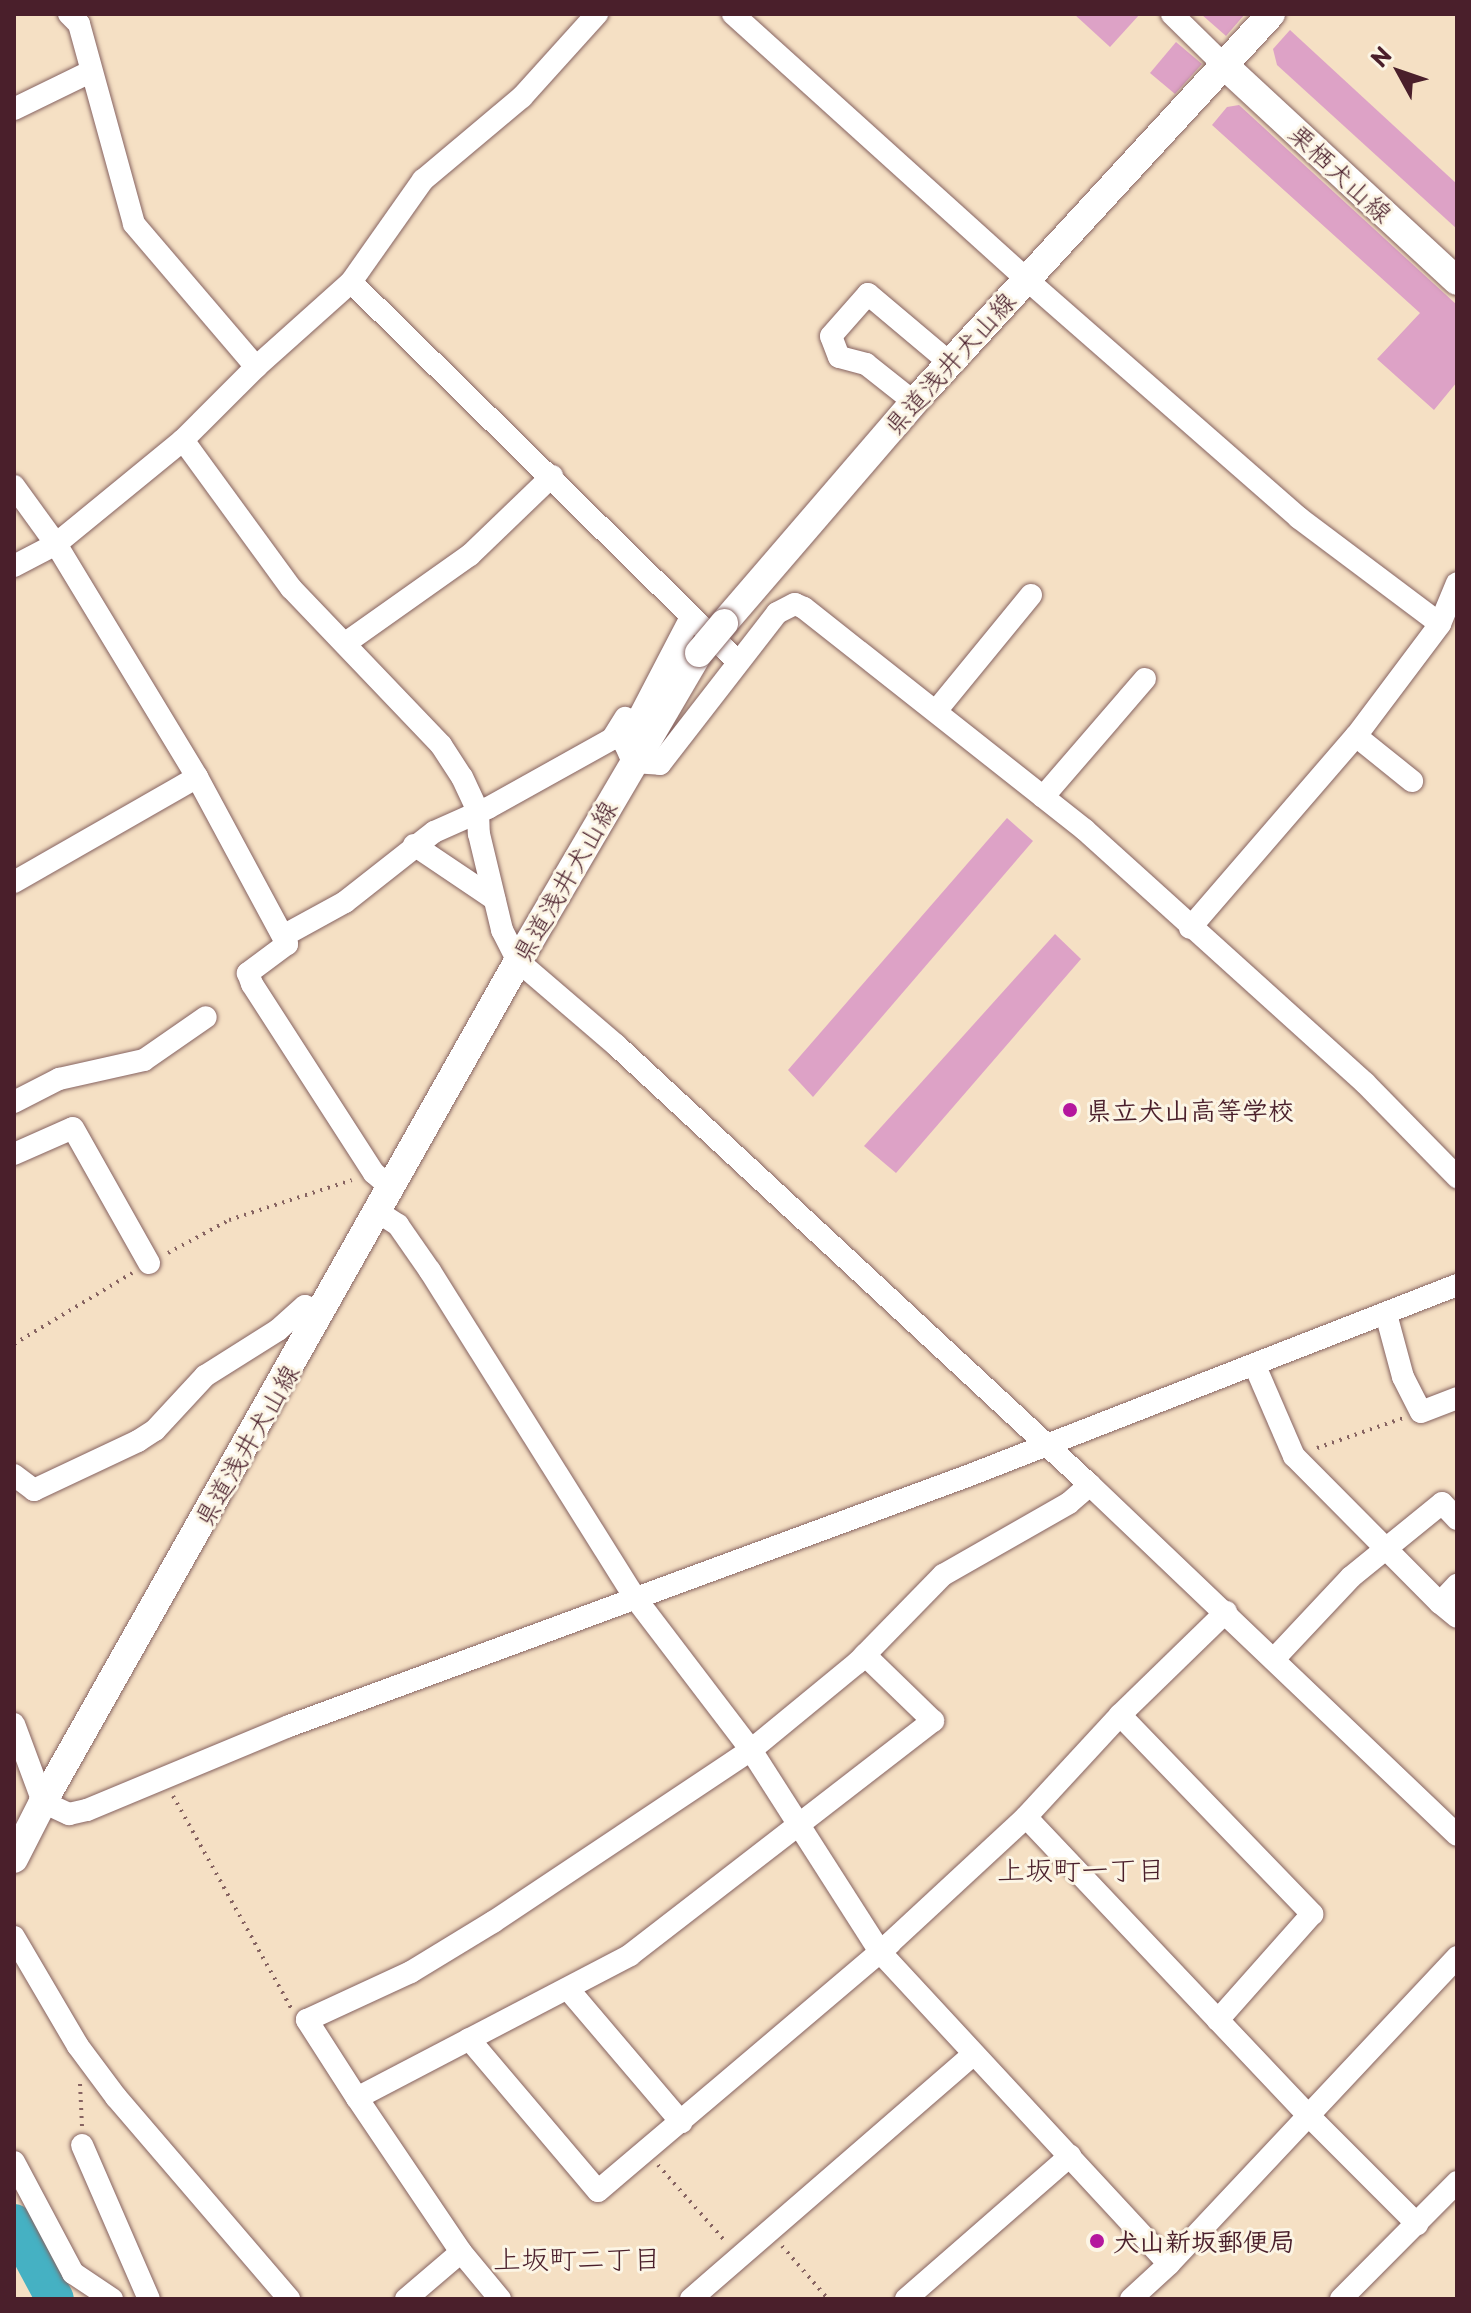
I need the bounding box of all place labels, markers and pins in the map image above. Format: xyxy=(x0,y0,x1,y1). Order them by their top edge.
place label: 県立犬山高等学校 xyxy=(1086,1094,1294,1126)
marker: 県立犬山高等学校 xyxy=(1061,1101,1079,1119)
place label: 犬山新坂郵便局 xyxy=(1113,2225,1295,2257)
marker: 犬山新坂郵便局 xyxy=(1088,2232,1106,2250)

